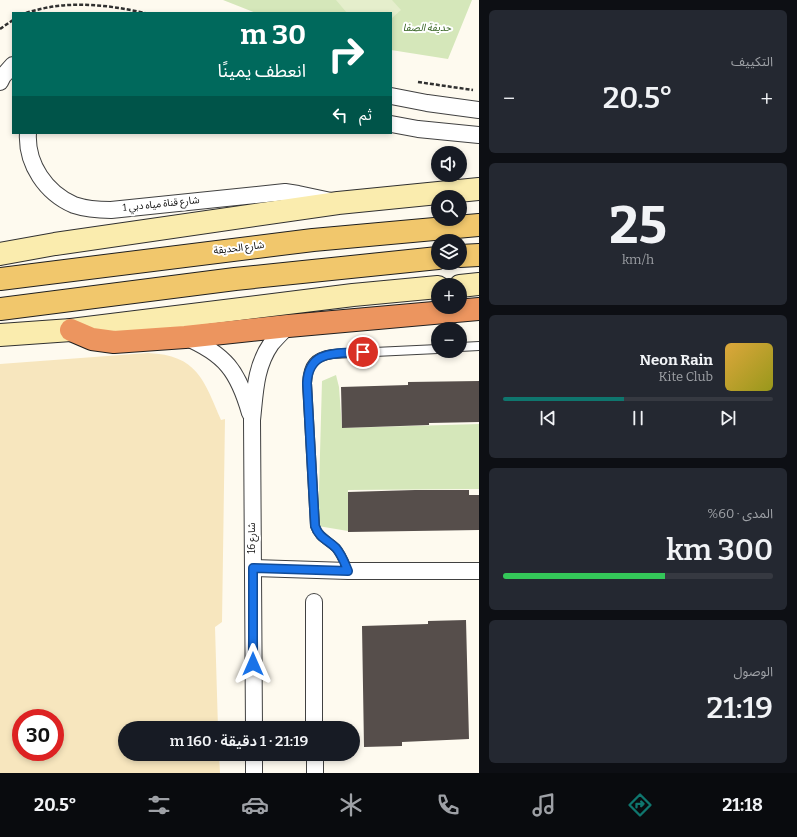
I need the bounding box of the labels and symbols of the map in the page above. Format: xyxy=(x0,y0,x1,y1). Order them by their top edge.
park label: حديقة الصفا xyxy=(403,22,451,34)
street label: شارع قناة مياه دبي 1 xyxy=(122,194,200,215)
street label: شارع الحديقة xyxy=(213,239,265,258)
pin xyxy=(346,335,380,369)
street label: شارع 16 xyxy=(246,522,259,554)
position arrow xyxy=(232,643,274,685)
speed limit sign: 30 xyxy=(12,709,64,761)

